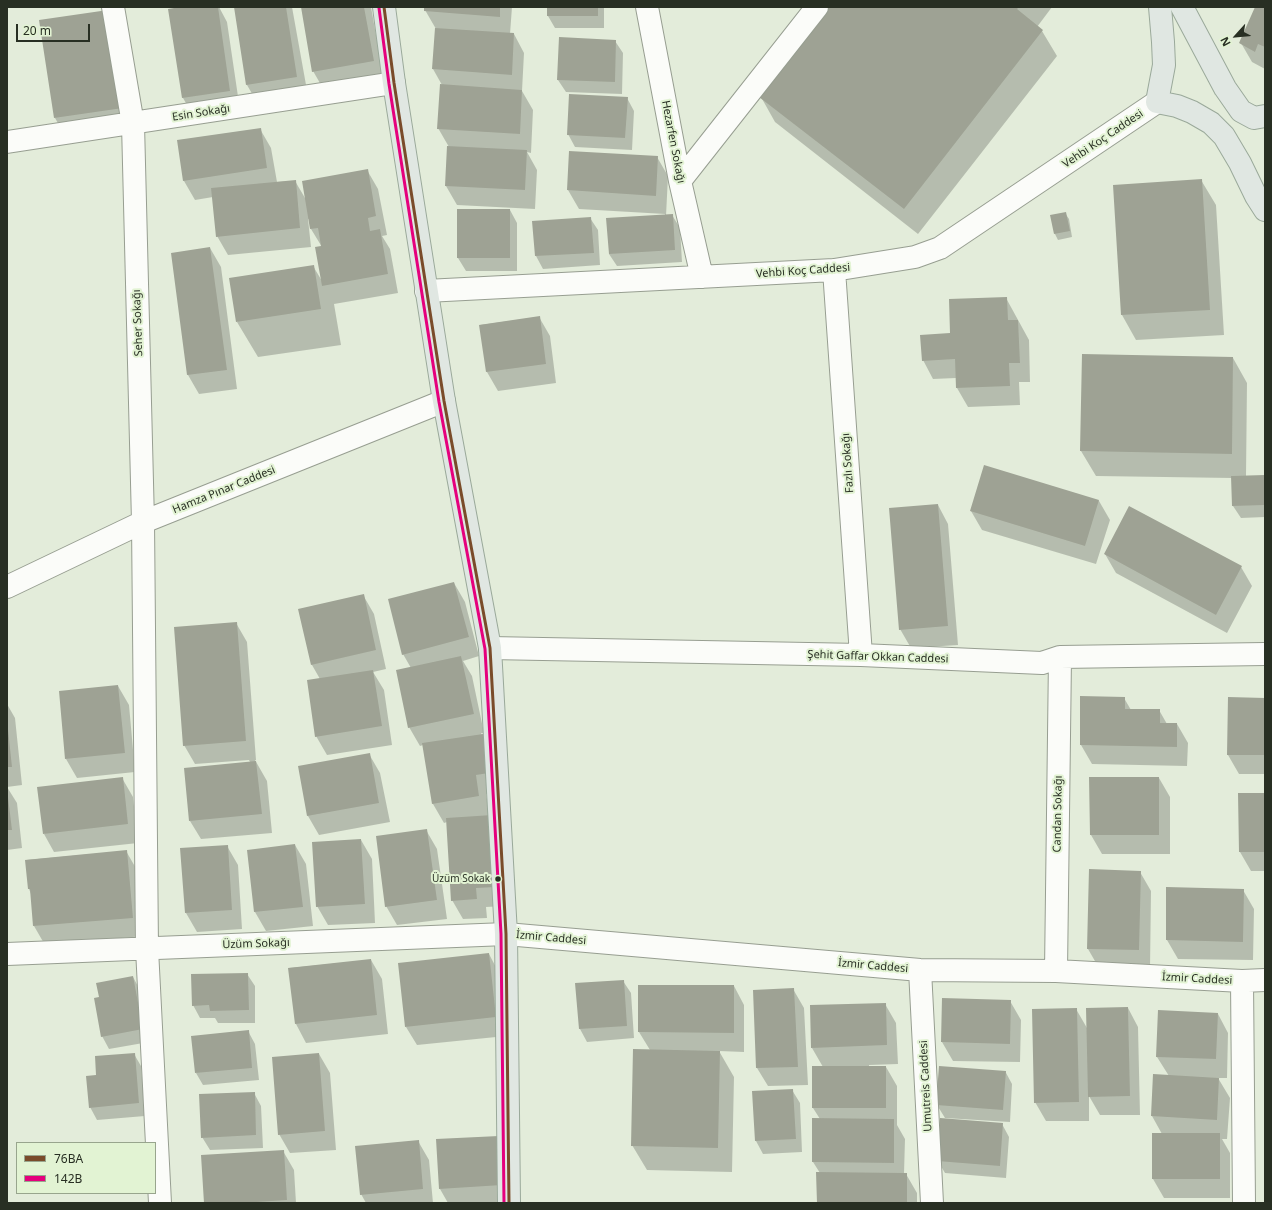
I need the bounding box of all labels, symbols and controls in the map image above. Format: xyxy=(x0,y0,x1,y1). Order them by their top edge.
scale bar xyxy=(18,16,92,42)
north arrow xyxy=(1216,16,1256,56)
text: 20 m xyxy=(23,22,51,39)
text: N xyxy=(1216,34,1234,49)
street label: Hezarfen Sokağı xyxy=(658,99,688,185)
street label: Esin Sokağı xyxy=(171,102,231,124)
street label: Vehbi Koç Caddesi xyxy=(1060,107,1146,171)
street label: Vehbi Koç Caddesi xyxy=(755,261,851,281)
street label: Seher Sokağı xyxy=(130,289,146,357)
street label: Fazlı Sokağı xyxy=(839,433,857,493)
street label: Hamza Pınar Caddesi xyxy=(171,463,277,517)
street label: Şehit Gaffar Okkan Caddesi xyxy=(807,648,949,666)
street label: Candan Sokağı xyxy=(1051,775,1065,853)
place label: Üzüm Sokak xyxy=(432,873,490,885)
marker: Üzüm Sokak xyxy=(493,874,503,884)
street label: İzmir Caddesi xyxy=(515,928,587,948)
street label: Üzüm Sokağı xyxy=(222,936,290,952)
street label: İzmir Caddesi xyxy=(837,956,909,976)
street label: İzmir Caddesi xyxy=(1162,971,1232,987)
street label: Umutreis Caddesi xyxy=(917,1040,935,1132)
legend xyxy=(16,1142,156,1194)
text: 76BA xyxy=(54,1150,83,1167)
text: 142B xyxy=(54,1170,82,1187)

